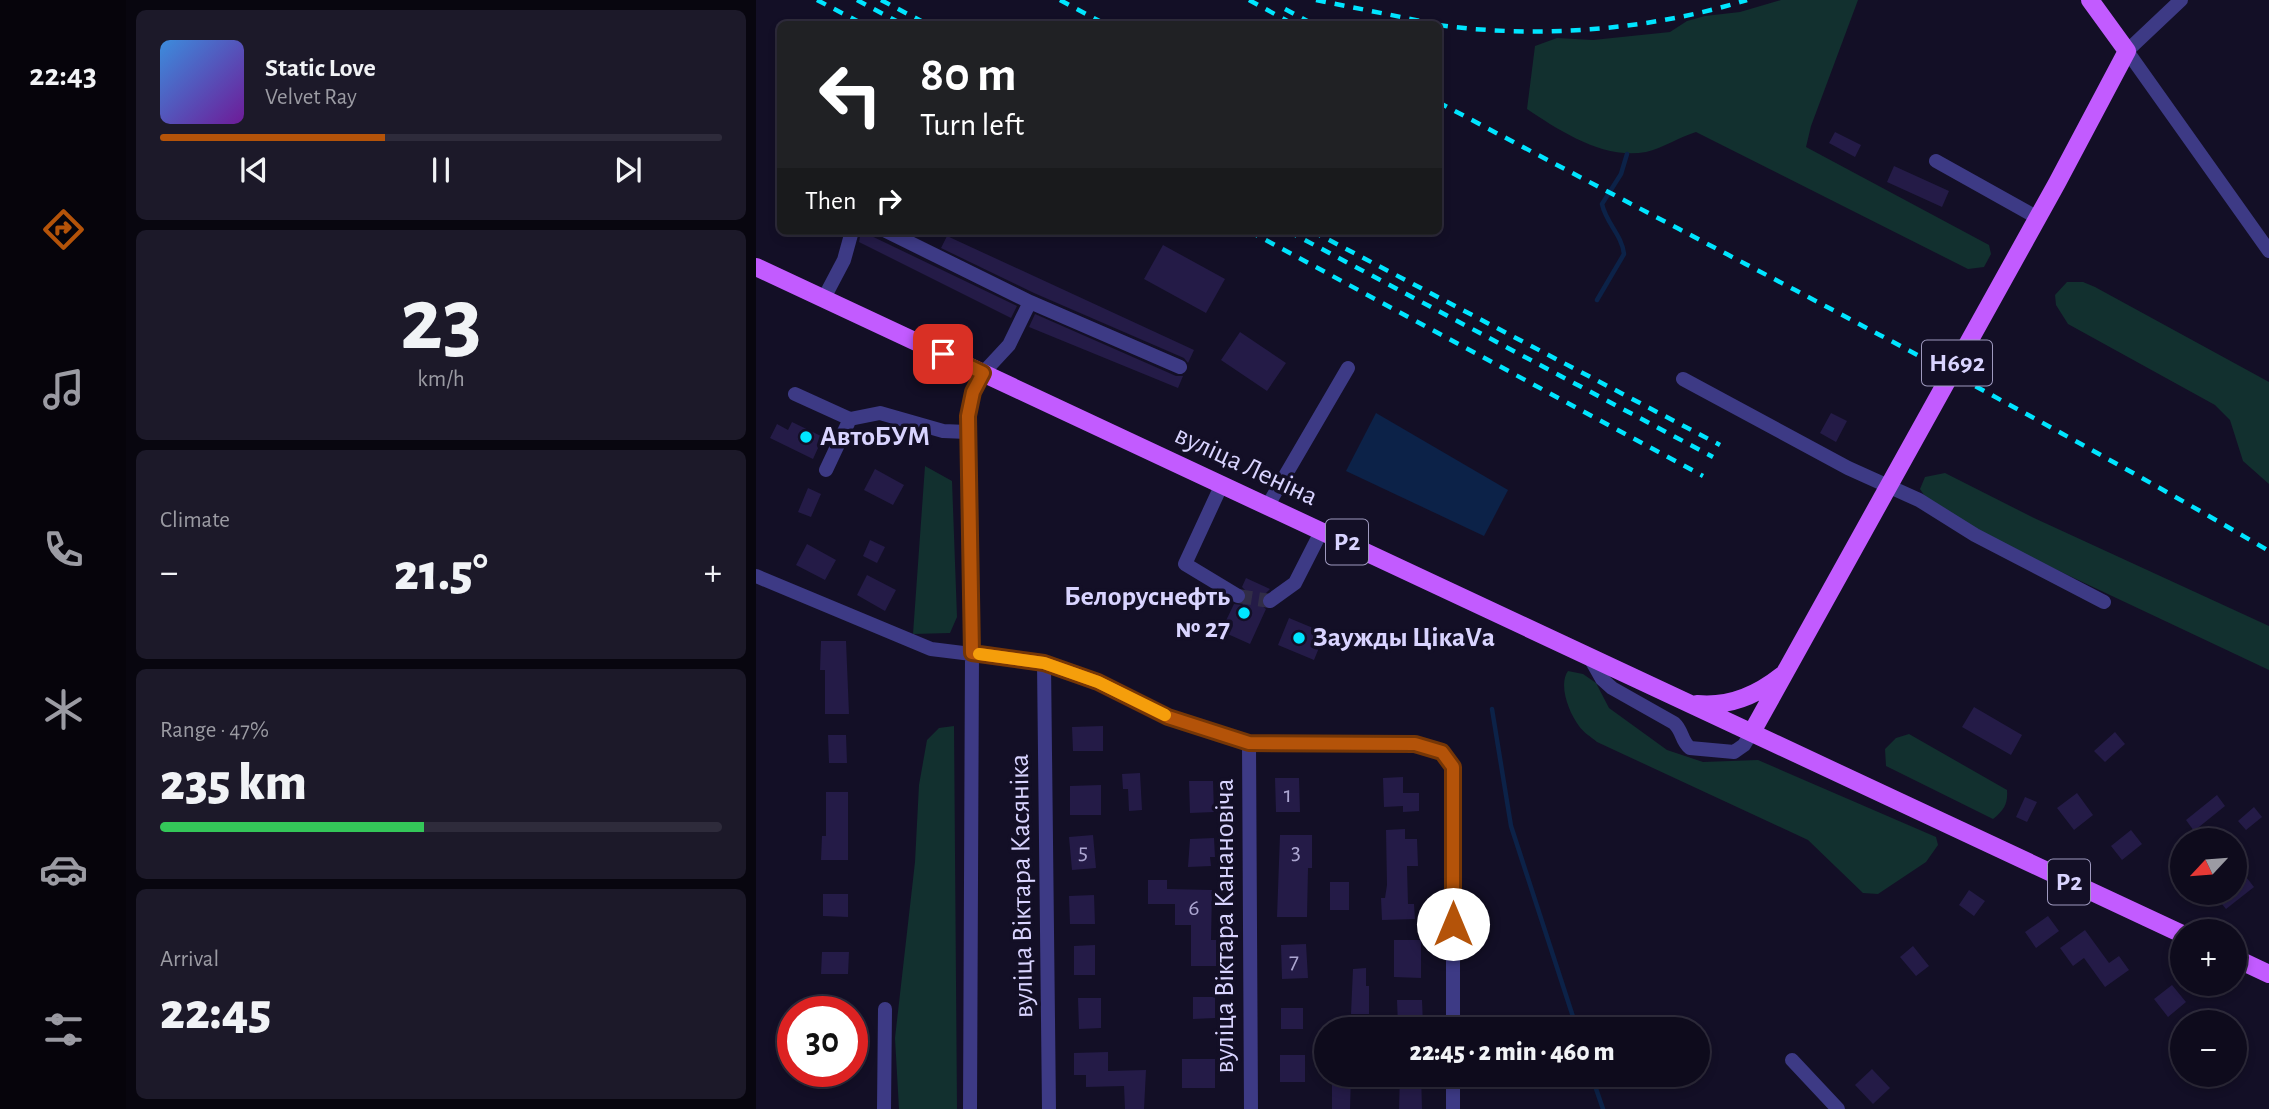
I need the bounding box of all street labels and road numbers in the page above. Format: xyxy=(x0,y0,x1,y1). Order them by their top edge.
road number: Н692 xyxy=(1922,340,1992,386)
street label: вуліца Леніна xyxy=(1170,421,1322,511)
road number: Р2 xyxy=(1326,520,1368,564)
street label: вуліца Віктара Касяніка xyxy=(1006,753,1038,1018)
street label: вуліца Віктара Канановіча xyxy=(1211,778,1239,1074)
road number: Р2 xyxy=(2048,860,2090,904)

